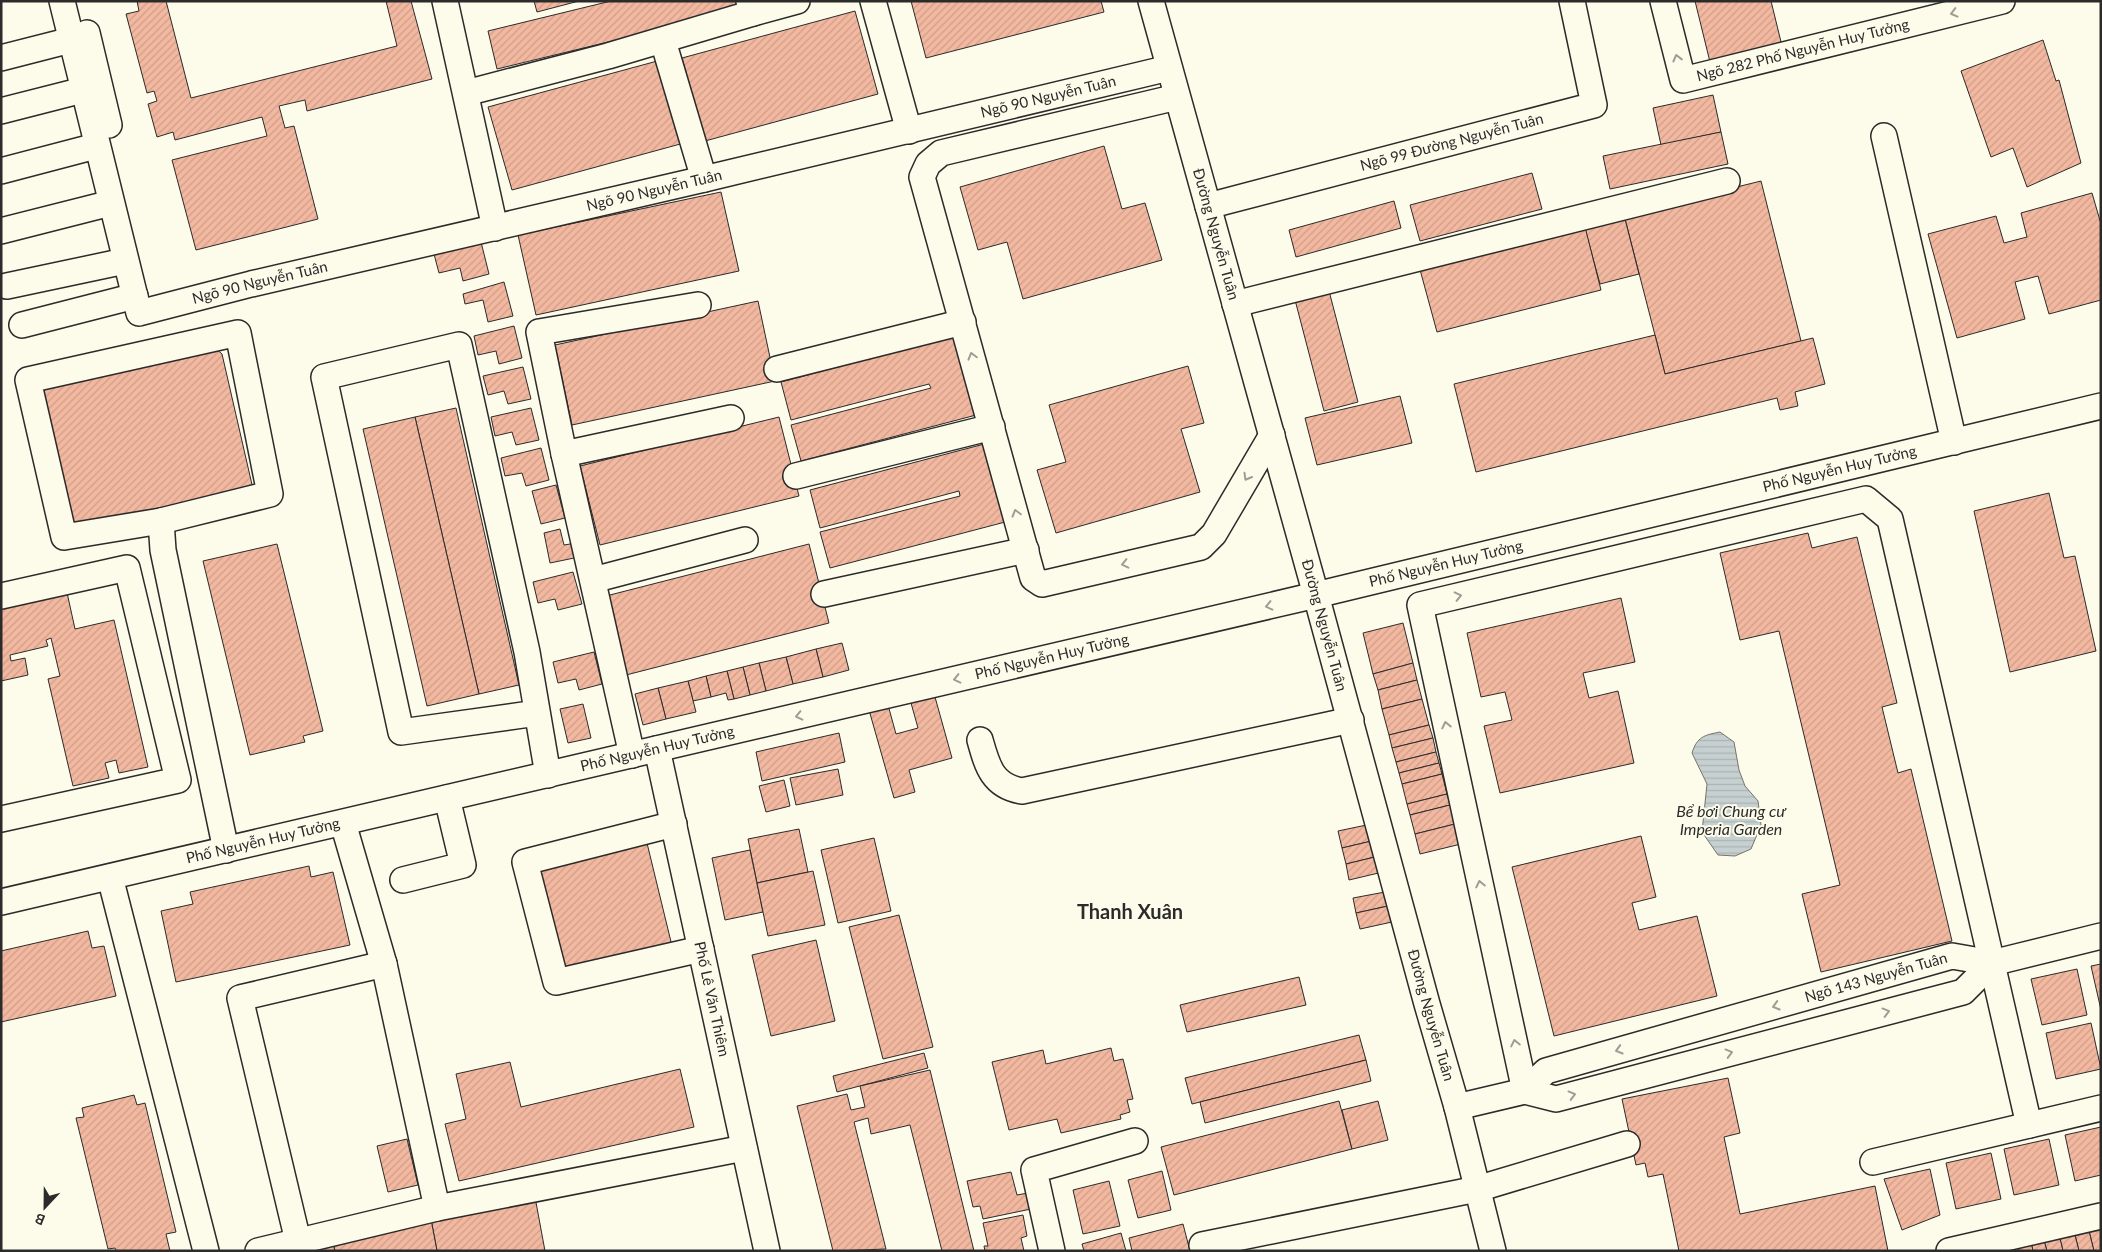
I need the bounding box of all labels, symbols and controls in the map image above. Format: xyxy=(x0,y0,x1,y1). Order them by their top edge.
one-way arrow xyxy=(1950,7,1959,18)
street label: Ngõ 282 Phố Nguyễn Huy Tưởng xyxy=(1694,14,1911,84)
one-way arrow xyxy=(1672,54,1683,63)
street label: Ngõ 90 Nguyễn Tuân xyxy=(979,71,1118,121)
street label: Ngõ 99 Đường Nguyễn Tuân xyxy=(1358,109,1545,174)
street label: Ngõ 90 Nguyễn Tuân xyxy=(584,165,724,214)
street label: Đường Nguyễn Tuân xyxy=(1190,166,1244,302)
street label: Ngõ 90 Nguyễn Tuân xyxy=(190,257,329,307)
one-way arrow xyxy=(968,353,978,361)
street label: Phố Nguyễn Huy Tưởng xyxy=(1761,441,1918,495)
one-way arrow xyxy=(1243,471,1253,480)
one-way arrow xyxy=(1011,508,1022,517)
street label: Phố Nguyễn Huy Tưởng xyxy=(1367,536,1524,590)
street label: Đường Nguyễn Tuân xyxy=(1298,557,1352,693)
one-way arrow xyxy=(1120,558,1129,569)
one-way arrow xyxy=(1453,591,1462,602)
one-way arrow xyxy=(1265,600,1273,611)
street label: Phố Nguyễn Huy Tưởng xyxy=(973,629,1130,682)
one-way arrow xyxy=(953,673,962,684)
one-way arrow xyxy=(795,710,804,721)
street label: Phố Nguyễn Huy Tưởng xyxy=(578,721,736,774)
one-way arrow xyxy=(1441,721,1452,730)
water label: Bể bơi Chung cư Imperia Garden xyxy=(1676,801,1787,838)
street label: Phố Nguyễn Huy Tưởng xyxy=(184,813,342,867)
one-way arrow xyxy=(1476,880,1486,889)
district label: Thanh Xuân xyxy=(1077,899,1183,923)
street label: Phố Lê Văn Thiêm xyxy=(691,940,734,1058)
street label: Đường Nguyễn Tuân xyxy=(1405,947,1459,1083)
street label: Ngõ 143 Nguyễn Tuân xyxy=(1802,948,1949,1005)
one-way arrow xyxy=(1772,1001,1780,1011)
one-way arrow xyxy=(1882,1007,1891,1018)
one-way arrow xyxy=(1510,1039,1521,1048)
one-way arrow xyxy=(1616,1045,1624,1055)
one-way arrow xyxy=(1725,1049,1733,1059)
one-way arrow xyxy=(1568,1090,1577,1101)
north arrow xyxy=(20,1182,70,1232)
text: B xyxy=(32,1210,47,1229)

